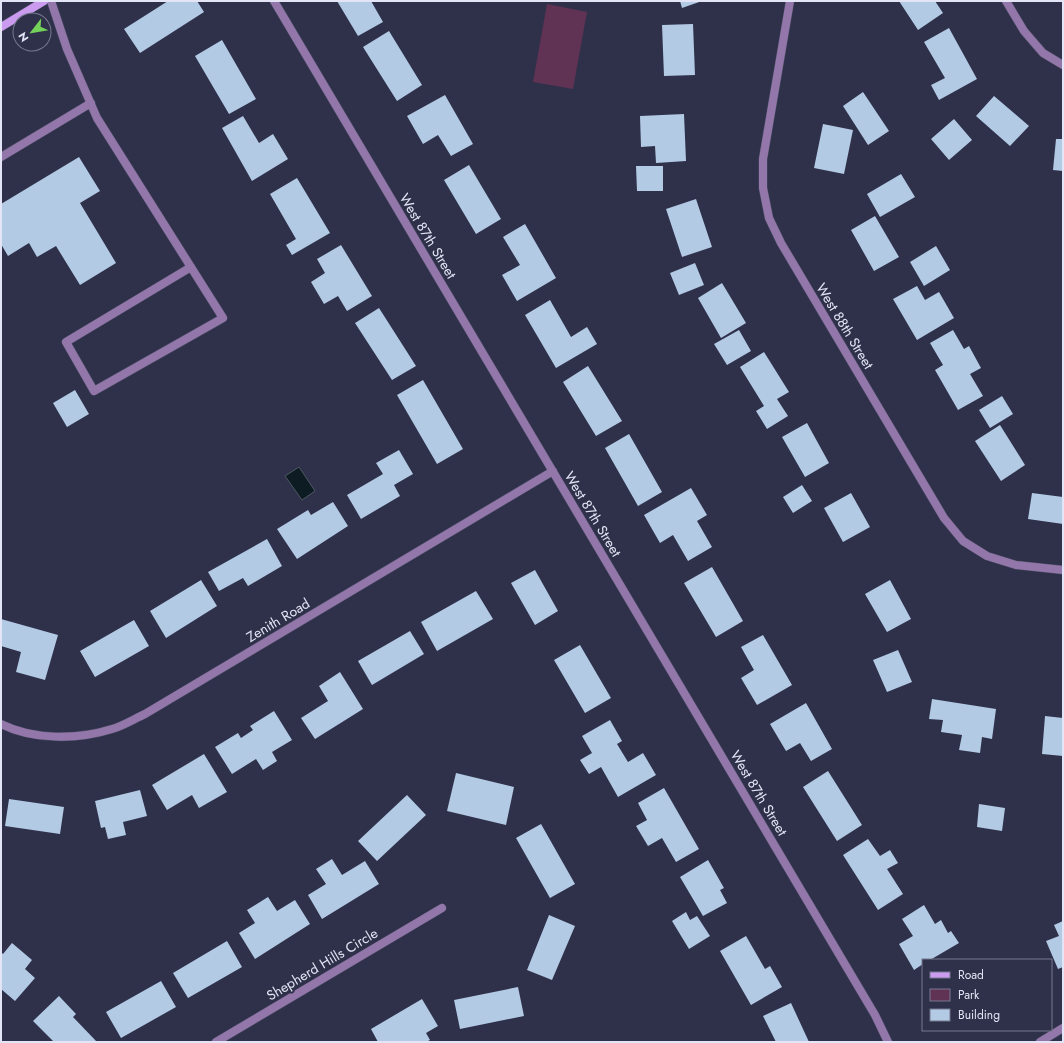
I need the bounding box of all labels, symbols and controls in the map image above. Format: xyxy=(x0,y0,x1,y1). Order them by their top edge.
north arrow xyxy=(12,12,52,52)
text: N xyxy=(14,29,33,45)
street label: West 87th Street xyxy=(395,190,462,283)
street label: West 88th Street xyxy=(812,279,879,373)
street label: West 87th Street xyxy=(560,468,627,561)
street label: Zenith Road xyxy=(243,593,313,647)
street label: West 87th Street xyxy=(726,747,793,840)
street label: Shepherd Hills Circle xyxy=(263,923,381,1005)
legend xyxy=(922,959,1052,1031)
text: Road xyxy=(958,966,984,984)
text: Park xyxy=(958,986,980,1004)
text: Building xyxy=(958,1006,1000,1024)

